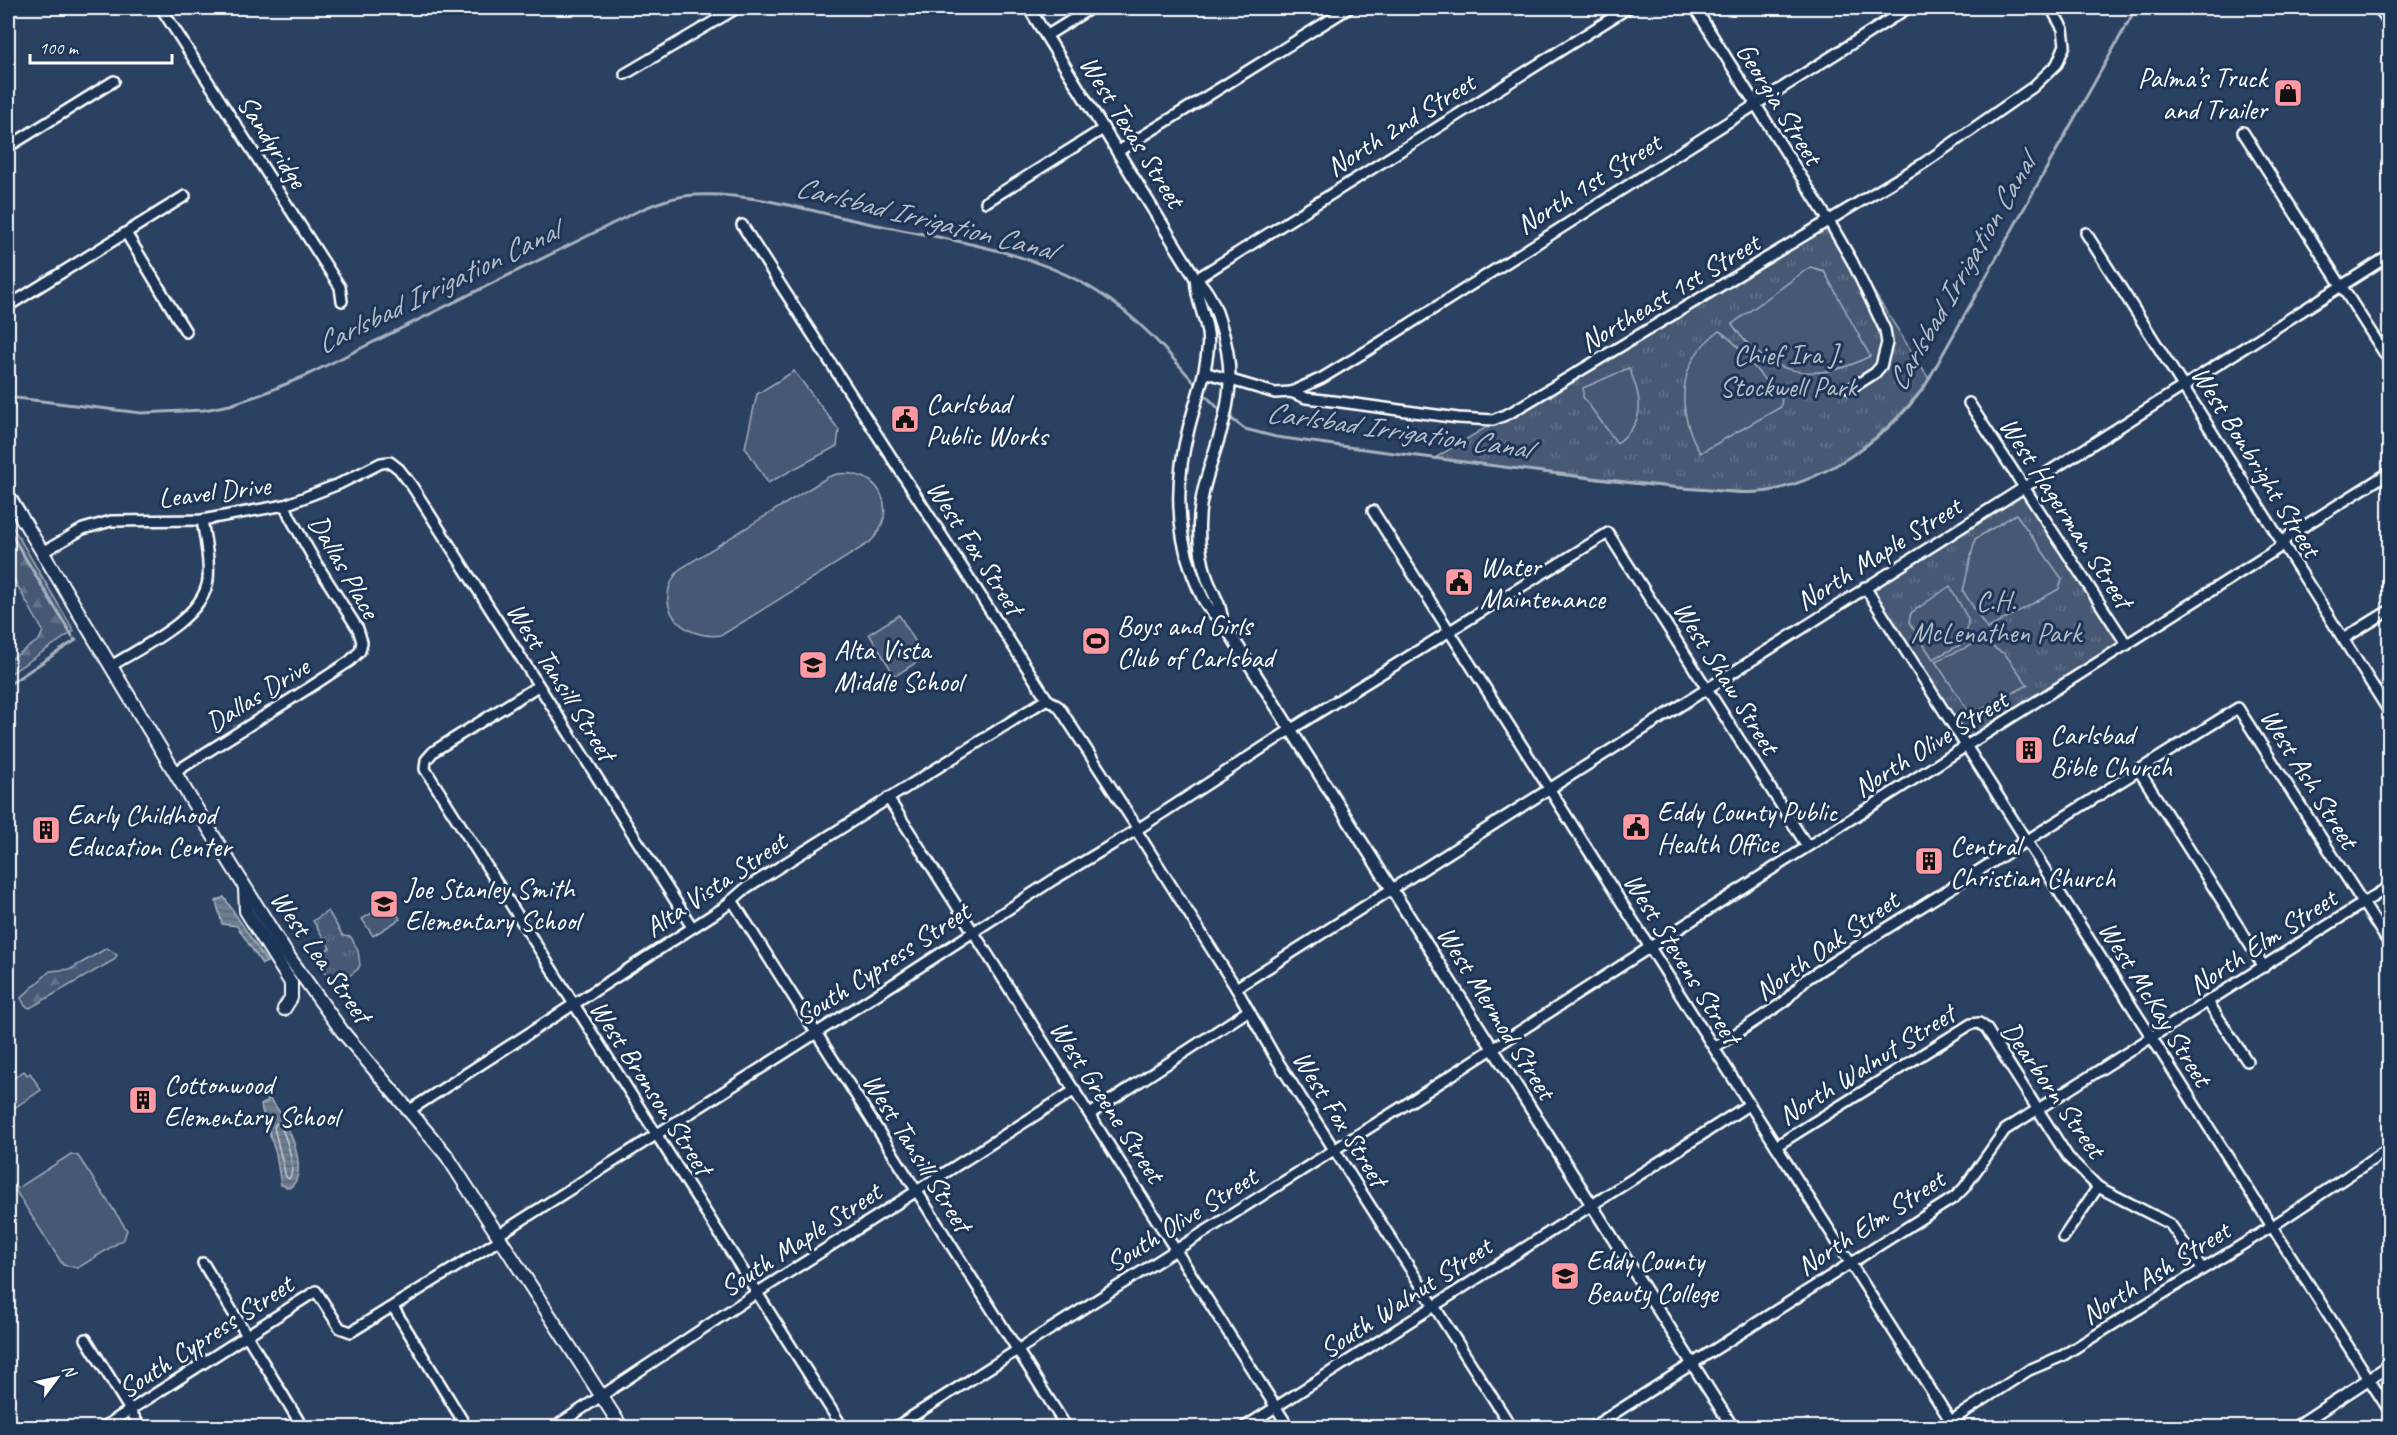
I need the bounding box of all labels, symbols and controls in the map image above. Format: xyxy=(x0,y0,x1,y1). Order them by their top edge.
scale bar xyxy=(30,27,172,65)
street label: Georgia Street xyxy=(1728,36,1832,173)
text: 100 m xyxy=(39,37,80,59)
street label: West Texas Street xyxy=(1072,49,1195,216)
place label: Palma’s Truck and Trailer xyxy=(2138,60,2270,127)
street label: North 2nd Street xyxy=(1319,63,1483,184)
shop icon: Palma’s Truck and Trailer xyxy=(2272,77,2304,109)
street label: Sandyridge xyxy=(230,88,317,196)
street label: North 1st Street xyxy=(1509,124,1669,242)
water label: Carlsbad Irrigation Canal xyxy=(1878,140,2049,397)
water label: Carlsbad Irrigation Canal xyxy=(792,167,1068,271)
water label: Carlsbad Irrigation Canal xyxy=(309,207,573,362)
street label: Northeast 1st Street xyxy=(1573,224,1768,360)
park label: Chief Ira J. Stockwell Park xyxy=(1720,337,1858,404)
street label: West Bonbright Street xyxy=(2184,359,2331,566)
place label: Carlsbad Public Works xyxy=(926,386,1050,453)
water label: Carlsbad Irrigation Canal xyxy=(1264,393,1542,469)
public building icon: Carlsbad Public Works xyxy=(889,403,921,435)
street label: West Hagerman Street xyxy=(1992,410,2143,618)
street label: Leavel Drive xyxy=(156,467,274,516)
street label: West Fox Street xyxy=(919,473,1034,624)
street label: North Maple Street xyxy=(1789,487,1970,618)
street label: Dallas Place xyxy=(301,508,389,626)
place label: Water Maintenance xyxy=(1480,549,1607,616)
public building icon: Water Maintenance xyxy=(1443,566,1475,598)
park label: C.H. McLenathen Park xyxy=(1911,583,2084,650)
street label: West Shaw Street xyxy=(1666,594,1789,763)
street label: West Tansill Street xyxy=(499,595,626,770)
place label: Boys and Girls Club of Carlsbad xyxy=(1117,608,1277,675)
sports icon: Boys and Girls Club of Carlsbad xyxy=(1080,625,1112,657)
place label: Alta Vista Middle School xyxy=(834,632,968,699)
street label: Dallas Drive xyxy=(199,648,317,740)
school or university icon: Alta Vista Middle School xyxy=(797,649,829,681)
street label: North Olive Street xyxy=(1847,681,2016,805)
street label: West Ash Street xyxy=(2253,702,2368,857)
place label: Carlsbad Bible Church xyxy=(2050,717,2172,784)
building icon: Carlsbad Bible Church xyxy=(2013,734,2045,766)
place label: Eddy County Public Health Office xyxy=(1657,794,1839,861)
place label: Early Childhood Education Center xyxy=(67,797,234,864)
public building icon: Eddy County Public Health Office xyxy=(1620,811,1652,843)
building icon: Early Childhood Education Center xyxy=(30,814,62,846)
street label: Alta Vista Street xyxy=(638,823,795,945)
place label: Central Christian Church xyxy=(1950,828,2116,895)
building icon: Central Christian Church xyxy=(1913,845,1945,877)
street label: West Stevens Street xyxy=(1616,866,1751,1054)
place label: Joe Stanley Smith Elementary School xyxy=(403,871,585,938)
street label: North Elm Street xyxy=(2182,879,2345,1002)
street label: North Oak Street xyxy=(1747,881,1907,1008)
street label: West Lea Street xyxy=(263,883,382,1033)
school or university icon: Joe Stanley Smith Elementary School xyxy=(368,888,400,920)
street label: South Cypress Street xyxy=(788,892,979,1033)
street label: West McKay Street xyxy=(2091,914,2222,1095)
street label: West Mermod Street xyxy=(1429,919,1565,1108)
street label: West Bronson Street xyxy=(582,993,723,1185)
street label: North Walnut Street xyxy=(1772,994,1964,1133)
street label: West Greene Street xyxy=(1042,1014,1174,1191)
street label: Dearborn Street xyxy=(1994,1014,2115,1167)
street label: West Fox Street xyxy=(1285,1044,1398,1196)
street label: West Tansill Street xyxy=(855,1066,982,1241)
place label: Cottonwood Elementary School xyxy=(164,1067,344,1134)
building icon: Cottonwood Elementary School xyxy=(127,1084,159,1116)
street label: South Olive Street xyxy=(1099,1158,1266,1280)
street label: North Elm Street xyxy=(1790,1160,1953,1283)
street label: South Maple Street xyxy=(713,1173,890,1304)
street label: North Ash Street xyxy=(2074,1211,2238,1332)
street label: South Walnut Street xyxy=(1313,1227,1500,1366)
place label: Eddy County Beauty College xyxy=(1586,1243,1719,1310)
school or university icon: Eddy County Beauty College xyxy=(1549,1260,1581,1292)
street label: South Cypress Street xyxy=(111,1265,302,1406)
north arrow xyxy=(27,1348,87,1408)
text: N xyxy=(58,1361,82,1383)

